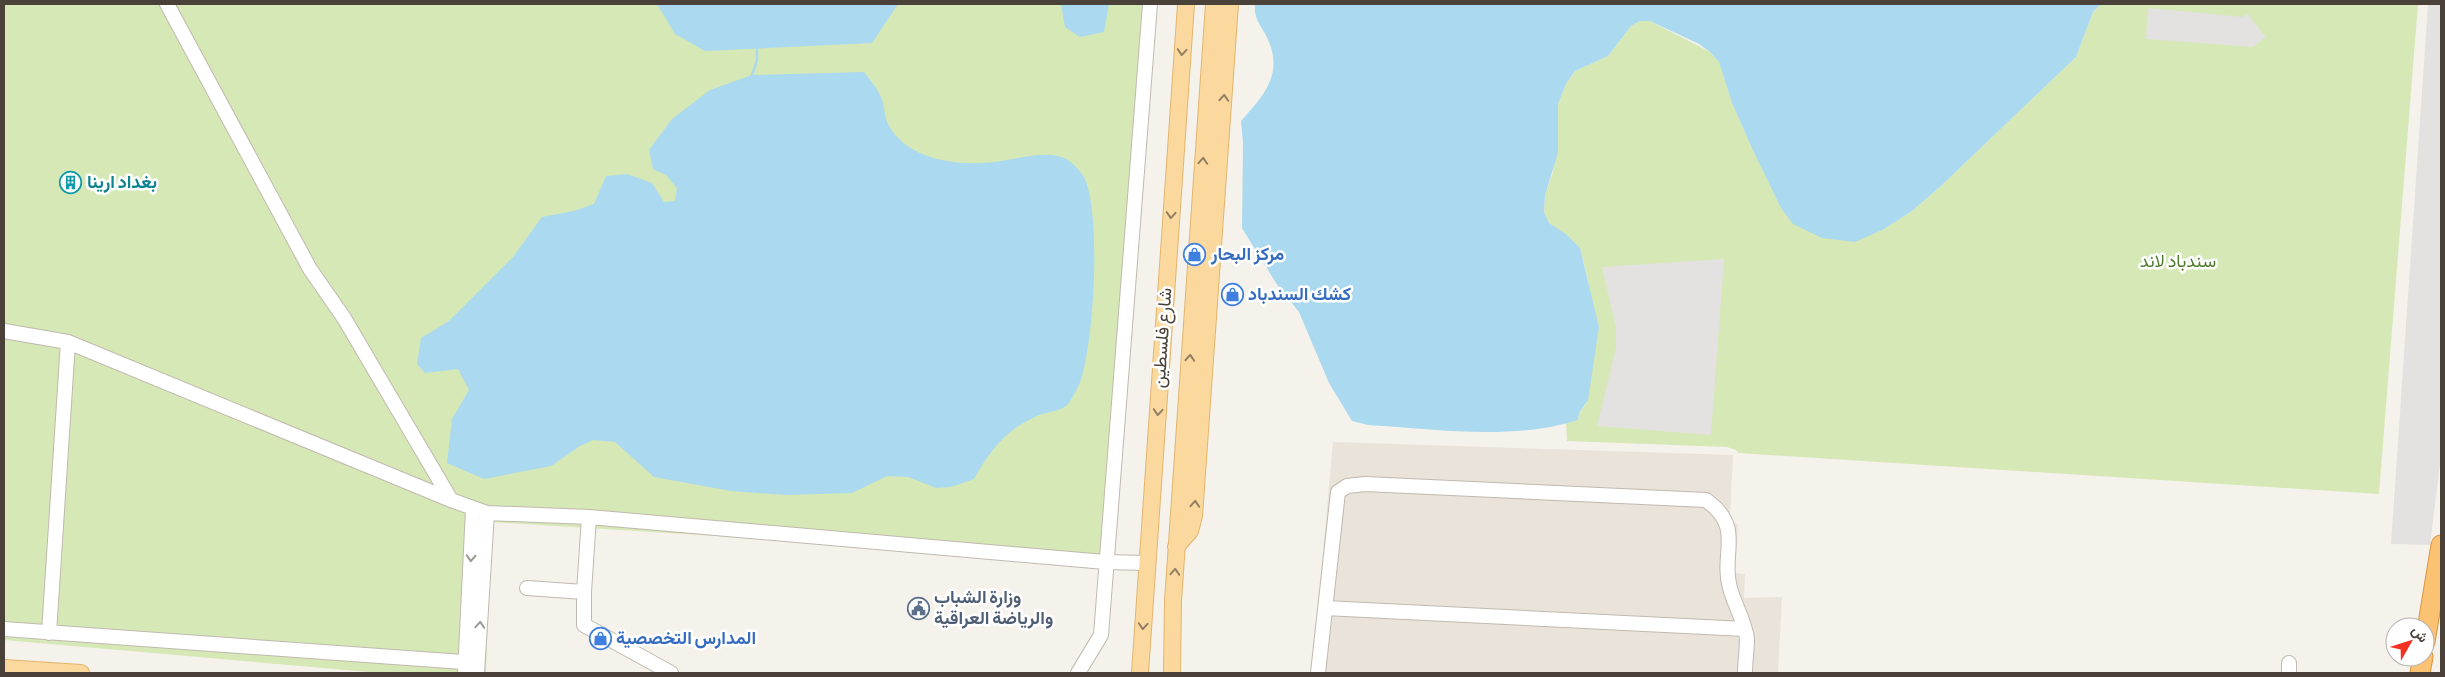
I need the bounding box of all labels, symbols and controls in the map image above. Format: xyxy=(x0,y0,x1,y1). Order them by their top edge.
one-way arrow xyxy=(1177,49,1188,57)
one-way arrow xyxy=(1218,94,1229,102)
one-way arrow xyxy=(1198,156,1209,164)
building icon: بغداد ارينا xyxy=(59,171,83,195)
place label: بغداد ارينا xyxy=(87,174,157,193)
one-way arrow xyxy=(1166,211,1177,219)
shop icon: مركز البحار xyxy=(1183,243,1207,267)
place label: مركز البحار xyxy=(1210,246,1285,265)
park label: سندباد لاند xyxy=(2140,253,2216,271)
shop icon: كشك السندباد xyxy=(1220,283,1244,307)
place label: كشك السندباد xyxy=(1248,286,1351,305)
street label: شارع فلسطين xyxy=(1151,287,1177,389)
one-way arrow xyxy=(1184,353,1195,361)
one-way arrow xyxy=(1152,408,1163,416)
one-way arrow xyxy=(1190,500,1201,508)
one-way arrow xyxy=(465,554,476,562)
one-way arrow xyxy=(1169,568,1180,576)
place label: وزارة الشباب والرياضة العراقية xyxy=(934,589,1053,629)
public building icon: وزارة الشباب والرياضة العراقية xyxy=(906,596,930,620)
north arrow xyxy=(2385,617,2435,667)
one-way arrow xyxy=(474,620,485,628)
one-way arrow xyxy=(1138,622,1149,630)
text: ش xyxy=(2408,624,2430,646)
shop icon: المدارس التخصصية xyxy=(588,627,612,651)
place label: المدارس التخصصية xyxy=(616,630,756,649)

